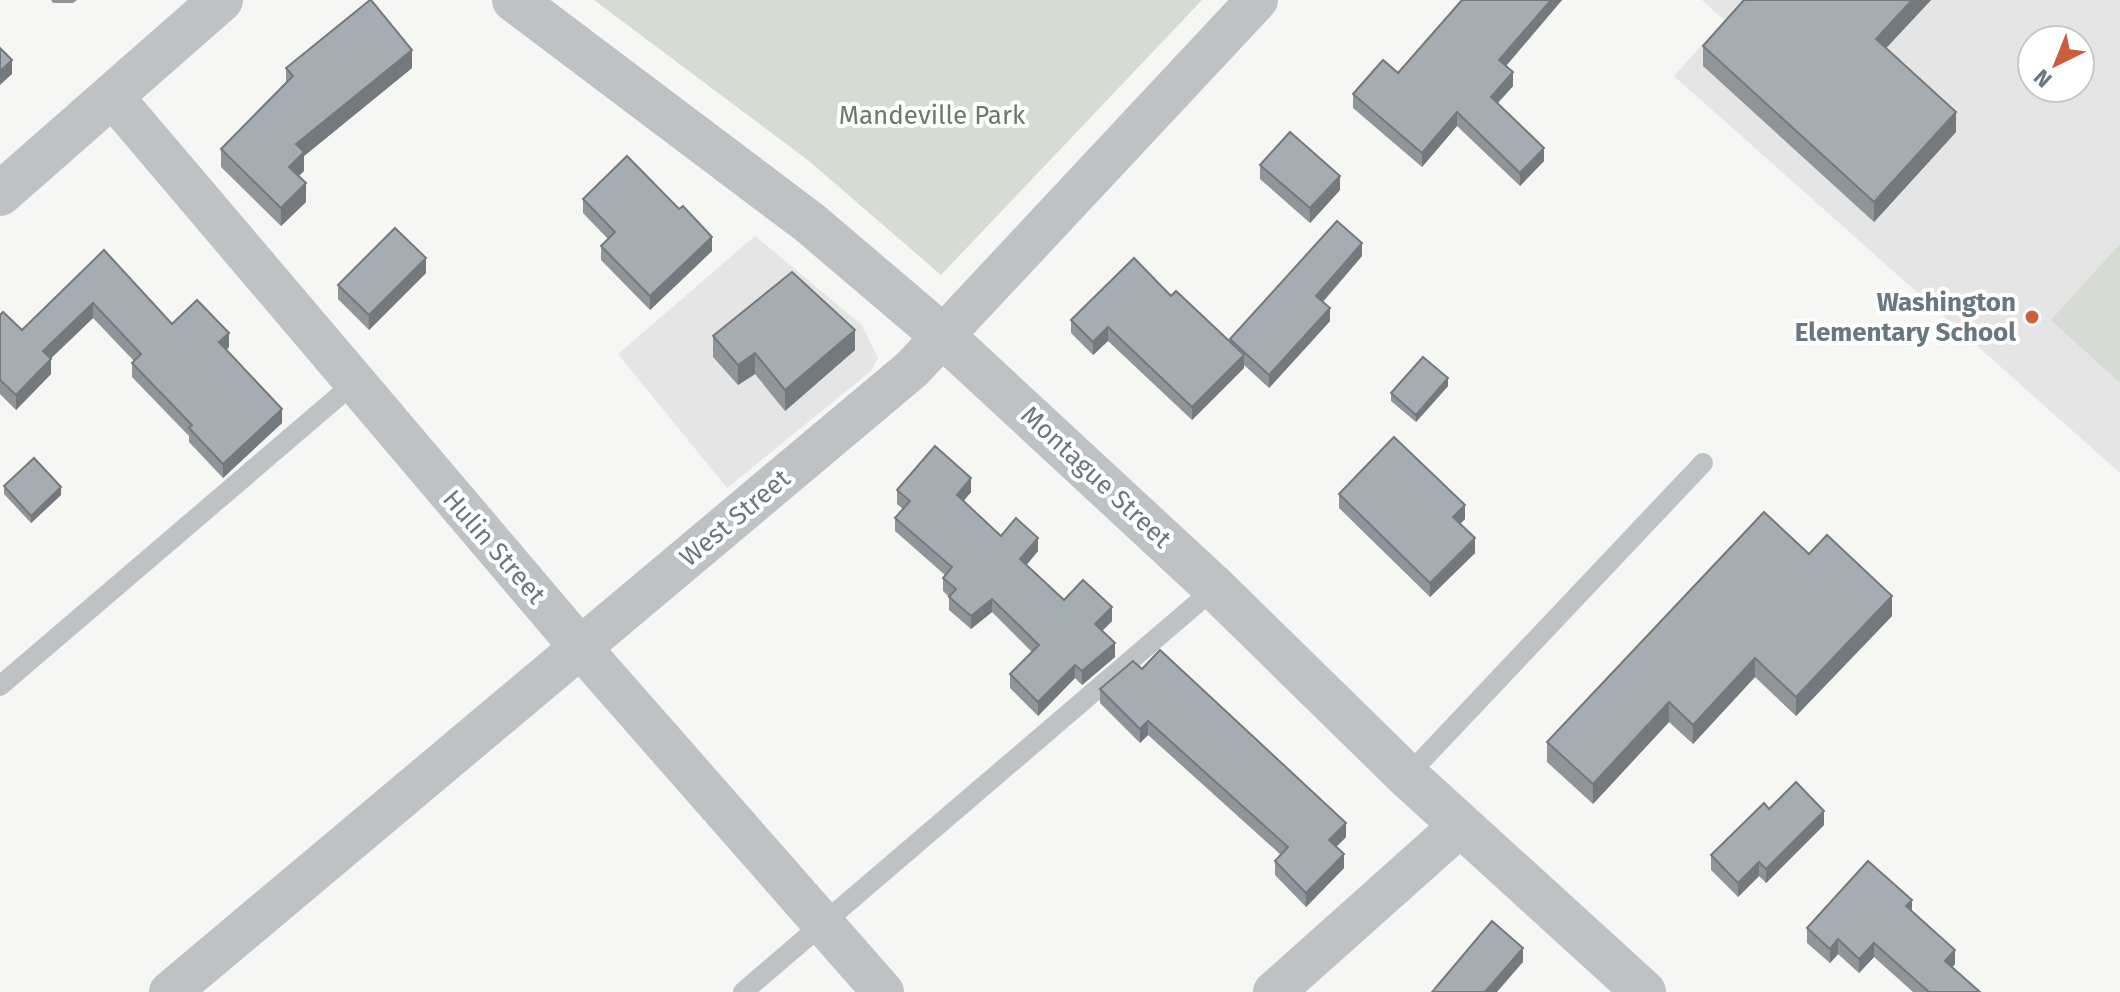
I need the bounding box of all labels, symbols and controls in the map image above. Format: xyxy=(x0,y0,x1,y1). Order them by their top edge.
north arrow xyxy=(2016,24,2096,104)
text: N xyxy=(2028,63,2057,93)
park label: Mandeville Park xyxy=(839,100,1026,131)
place label: Washington Elementary School xyxy=(1795,287,2016,348)
marker: Washington Elementary School xyxy=(2023,308,2041,326)
street label: Montague Street xyxy=(1015,400,1178,555)
street label: West Street xyxy=(674,463,797,573)
street label: Hulin Street xyxy=(436,484,552,611)

